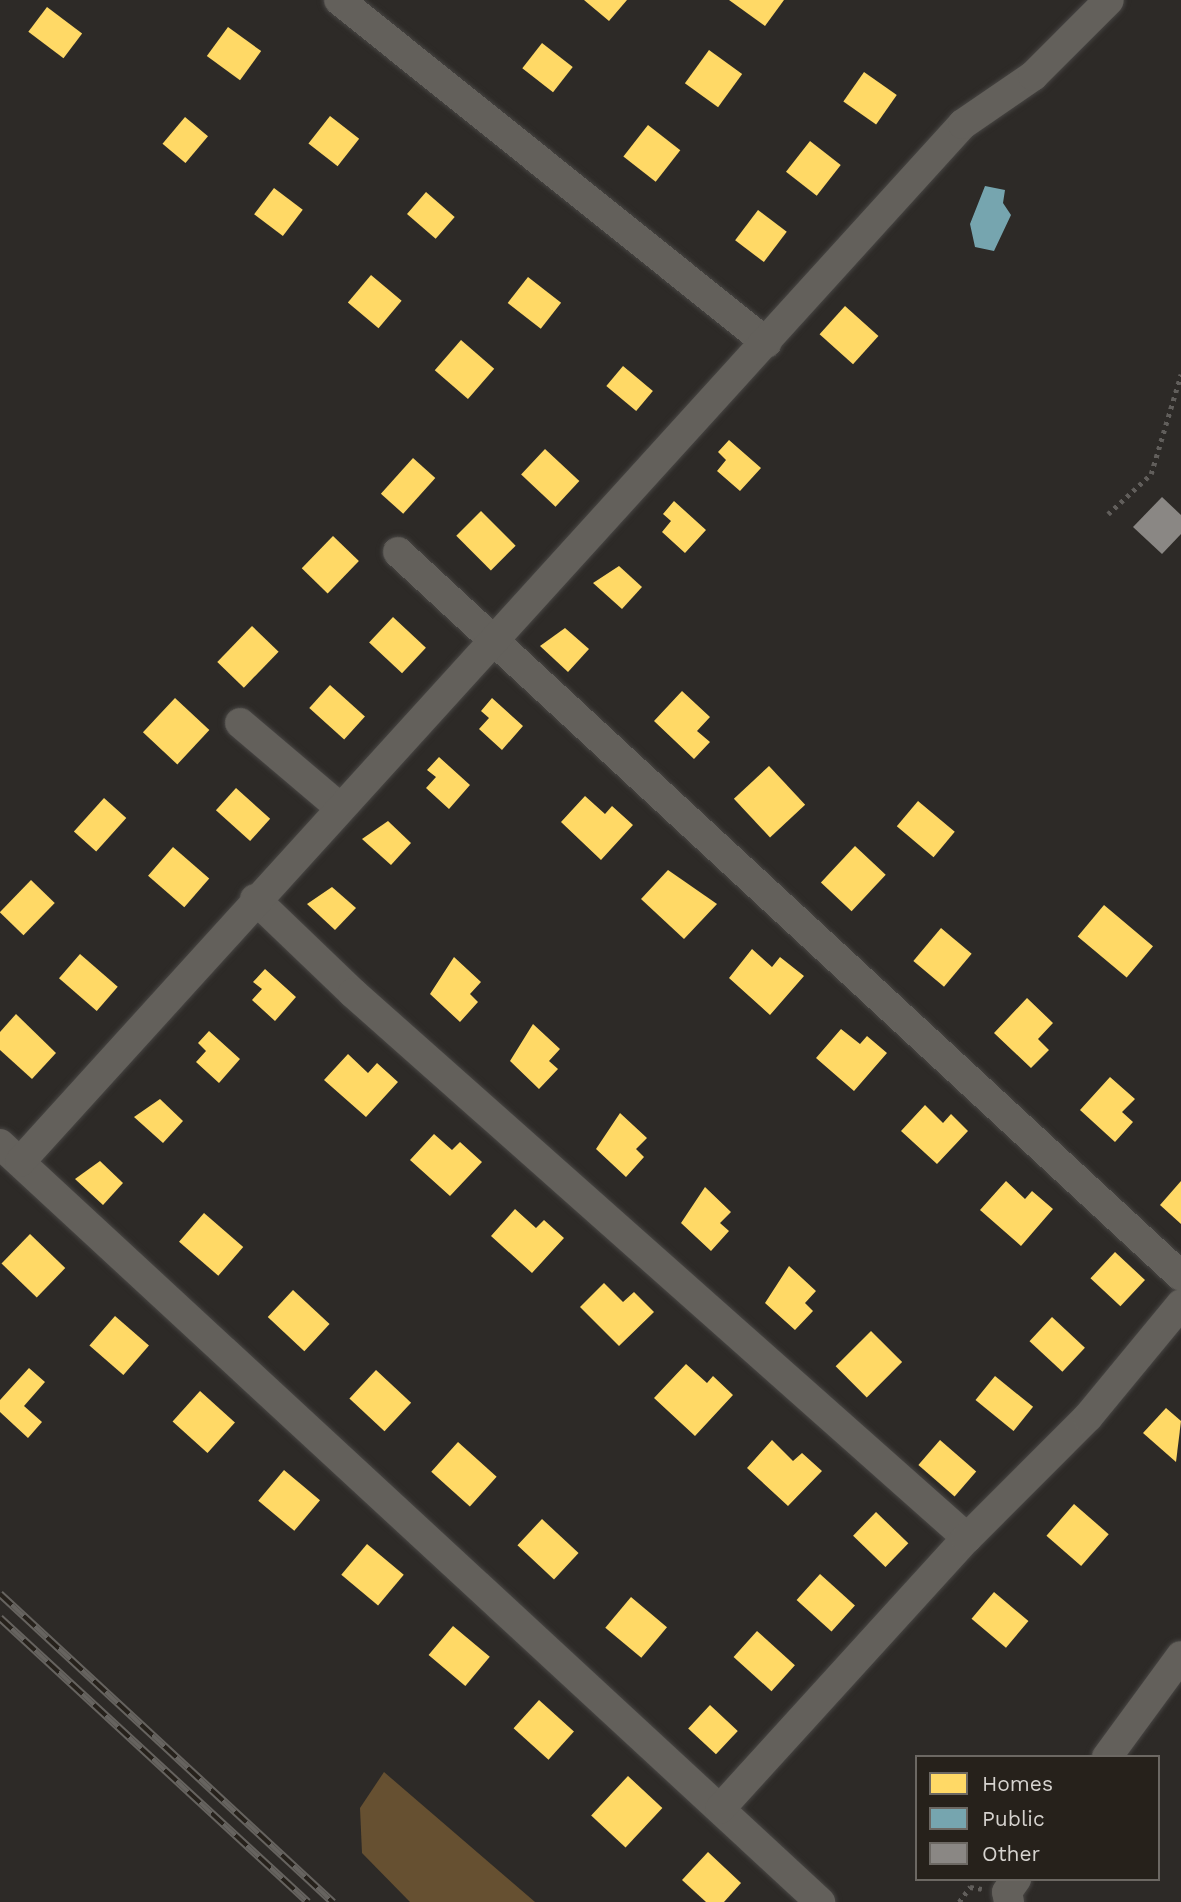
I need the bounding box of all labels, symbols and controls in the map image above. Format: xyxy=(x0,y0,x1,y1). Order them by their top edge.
legend xyxy=(915,1755,1160,1881)
text: Homes xyxy=(982,1771,1053,1796)
text: Public xyxy=(982,1806,1045,1831)
text: Other xyxy=(982,1841,1040,1866)

